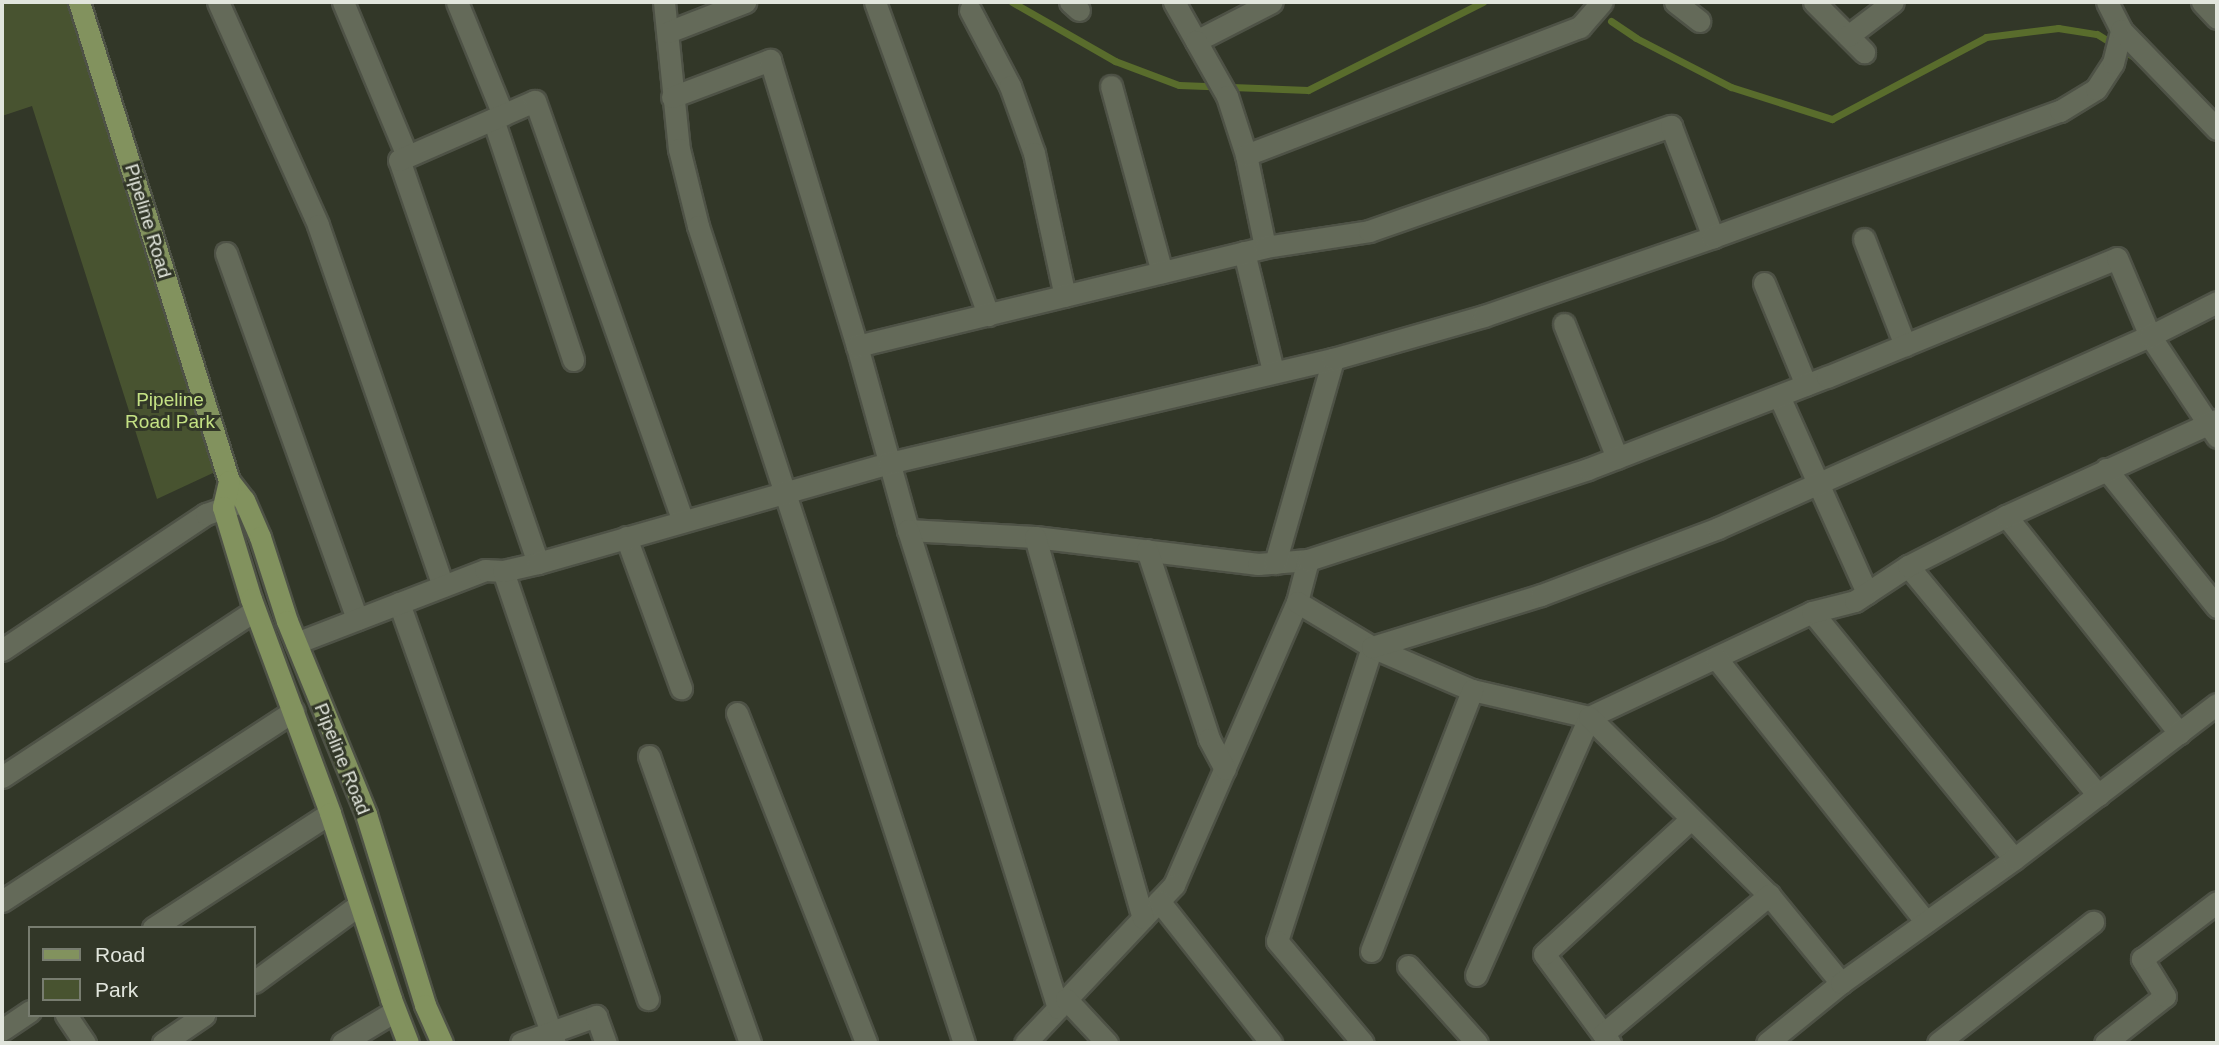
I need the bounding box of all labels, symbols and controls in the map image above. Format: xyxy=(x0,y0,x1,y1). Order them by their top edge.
street label: Pipeline Road xyxy=(120,161,176,281)
park label: Pipeline Road Park xyxy=(125,389,215,433)
street label: Pipeline Road xyxy=(309,700,375,818)
legend xyxy=(28,926,256,1017)
text: Road xyxy=(95,943,145,966)
text: Park xyxy=(95,978,138,1001)

